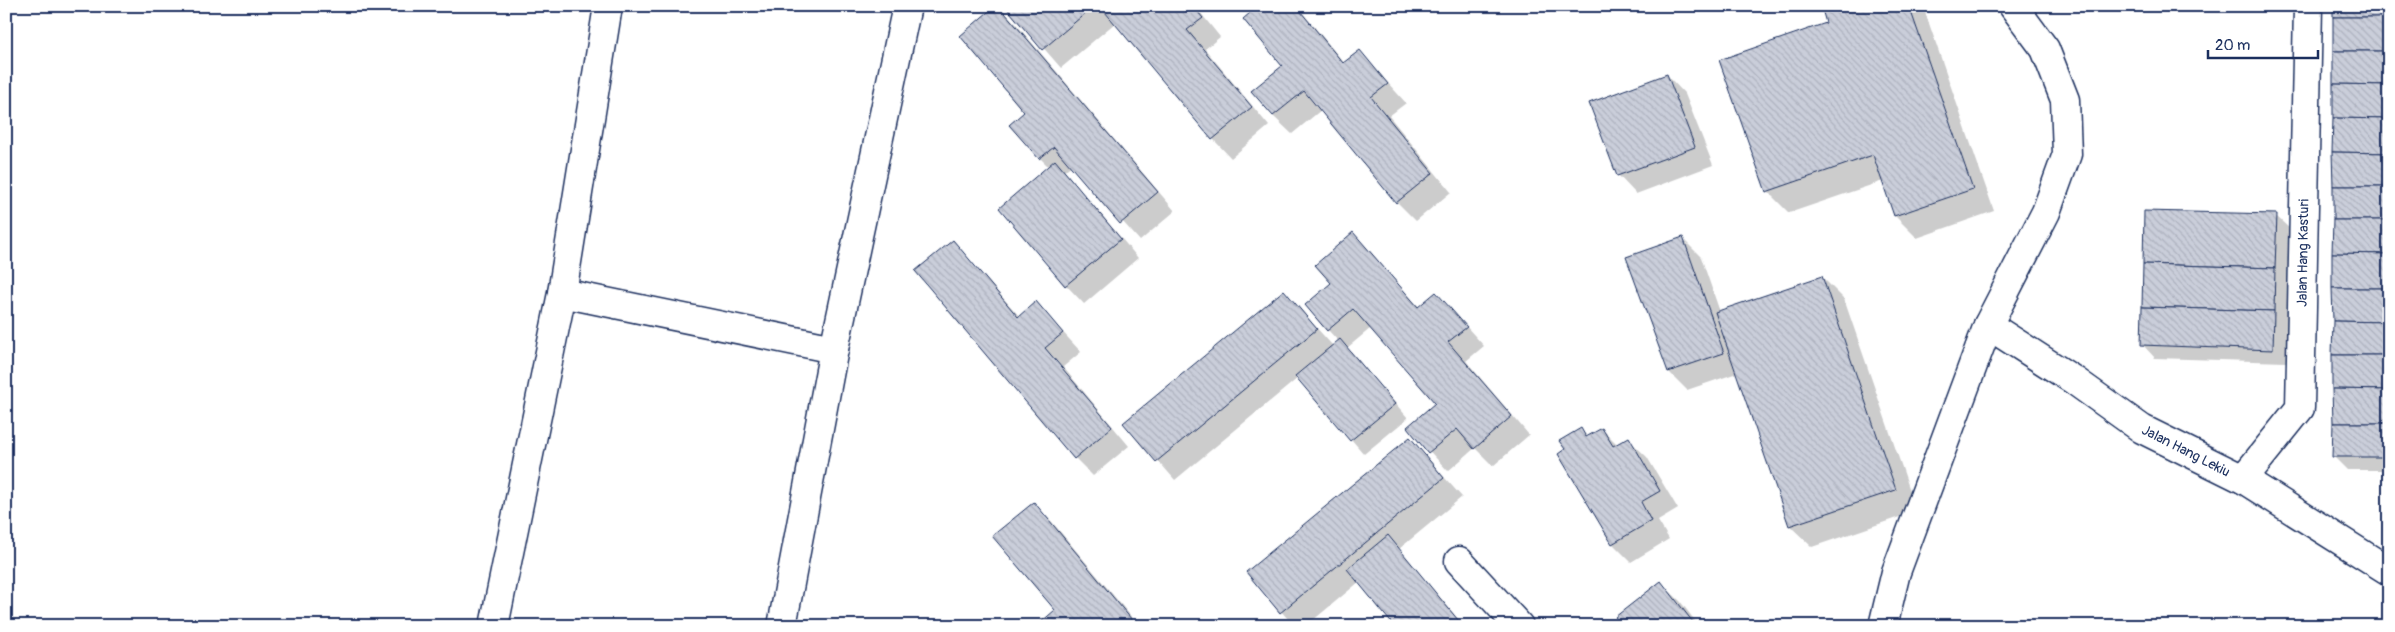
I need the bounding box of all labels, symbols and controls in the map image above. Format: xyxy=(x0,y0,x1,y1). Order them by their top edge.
scale bar xyxy=(2208,28,2318,60)
text: 20 m xyxy=(2215,36,2250,55)
street label: Jalan Hang Kasturi xyxy=(2294,198,2312,307)
street label: Jalan Hang Lekiu xyxy=(2139,421,2233,481)

